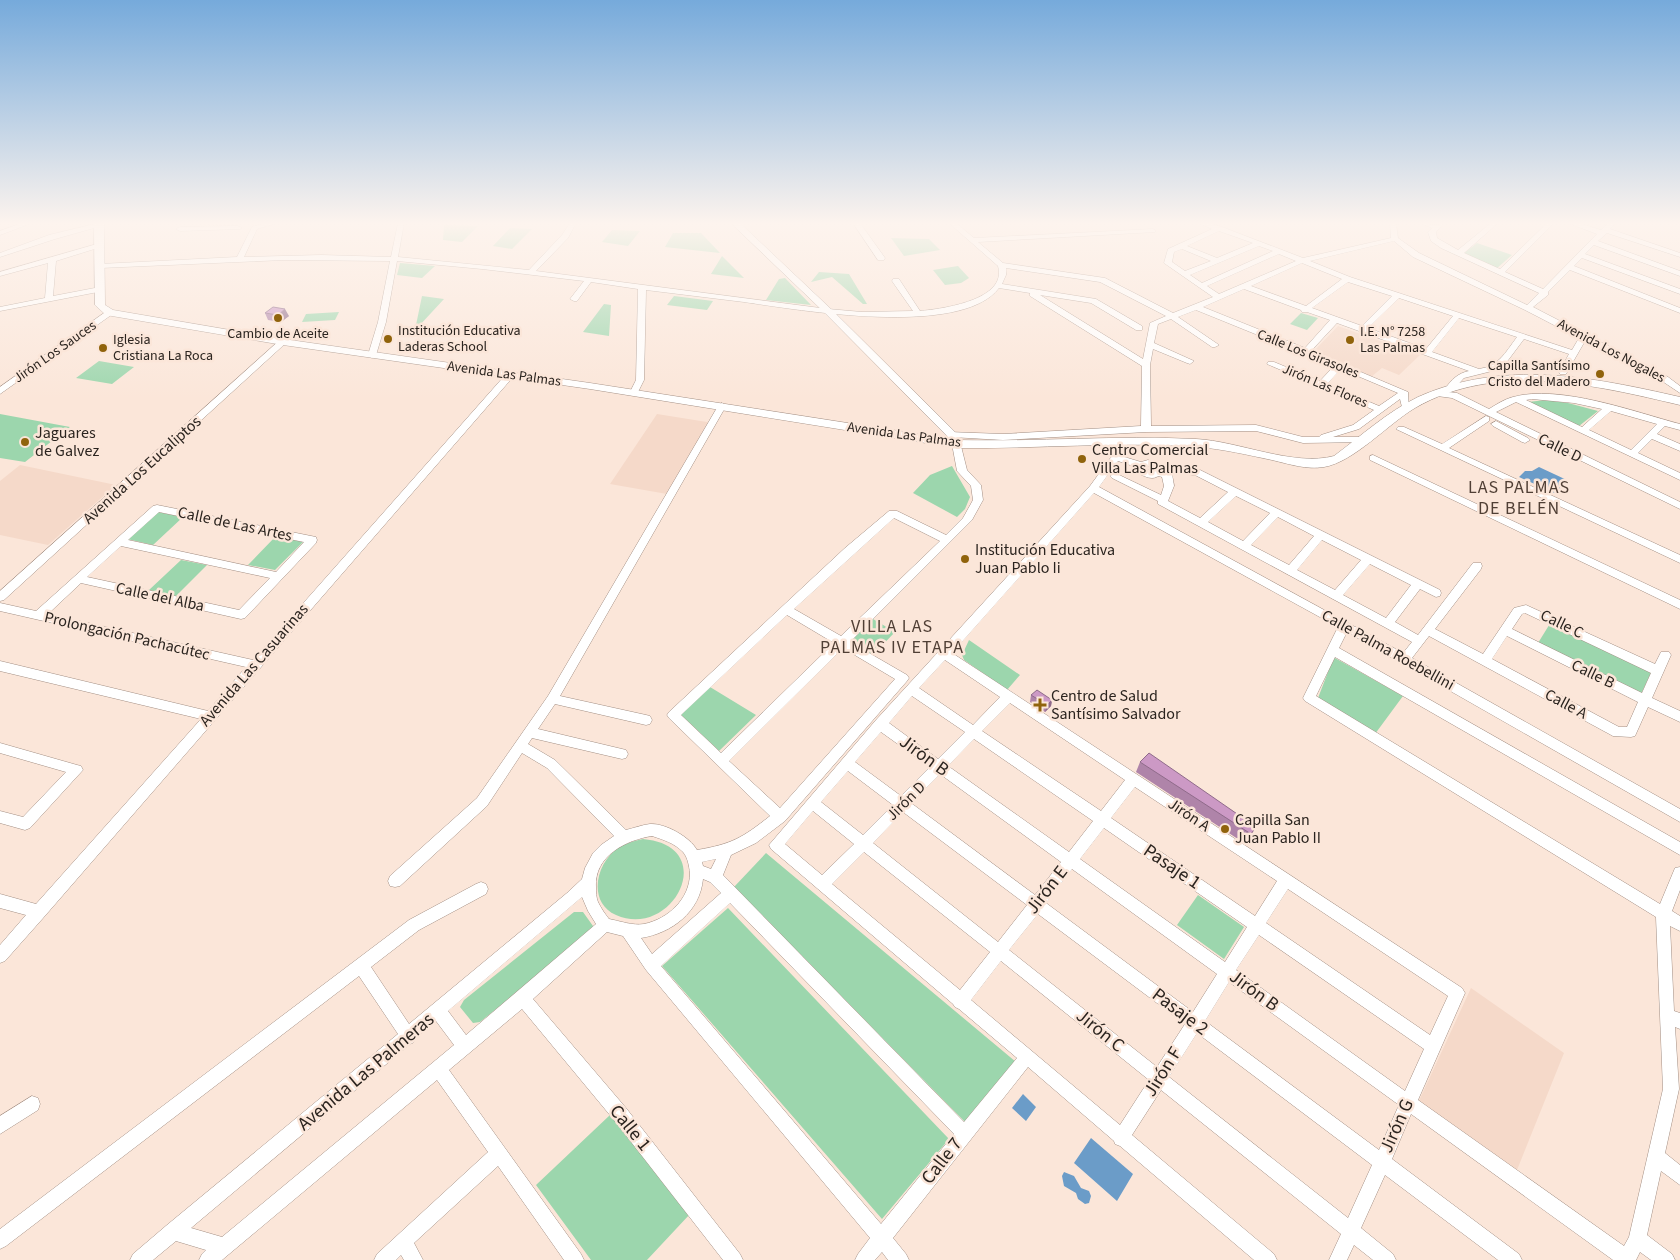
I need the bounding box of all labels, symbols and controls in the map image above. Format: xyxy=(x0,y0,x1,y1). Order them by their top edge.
marker: Cambio de Aceite xyxy=(272,312,284,324)
street label: Avenida Los Nogales xyxy=(1554,314,1669,388)
street label: Jirón Los Sauces xyxy=(10,316,100,388)
place label: Institución Educativa Laderas School xyxy=(398,321,521,357)
place label: I.E. N° 7258 Las Palmas xyxy=(1360,322,1425,358)
place label: Cambio de Aceite xyxy=(227,324,329,344)
street label: Calle Los Girasoles xyxy=(1254,324,1362,384)
place label: Iglesia Cristiana La Roca xyxy=(113,330,213,366)
marker: Institución Educativa Laderas School xyxy=(382,333,394,345)
marker: I.E. N° 7258 Las Palmas xyxy=(1344,334,1356,346)
marker: Iglesia Cristiana La Roca xyxy=(97,342,109,354)
street label: Avenida Las Palmas xyxy=(446,356,562,392)
place label: Capilla Santísimo Cristo del Madero xyxy=(1488,356,1590,392)
street label: Jirón Las Flores xyxy=(1279,359,1371,413)
marker: Capilla Santísimo Cristo del Madero xyxy=(1594,368,1606,380)
street label: Avenida Los Eucaliptos xyxy=(78,411,206,529)
street label: Avenida Las Palmas xyxy=(846,417,962,453)
place label: Jaguares de Galvez xyxy=(35,422,99,462)
street label: Calle D xyxy=(1534,428,1586,468)
marker: Jaguares de Galvez xyxy=(19,436,31,448)
place label: Centro Comercial Villa Las Palmas xyxy=(1092,439,1208,479)
marker: Centro Comercial Villa Las Palmas xyxy=(1076,453,1088,465)
district label: LAS PALMAS DE BELÉN xyxy=(1468,475,1570,521)
street label: Calle de Las Artes xyxy=(176,501,294,547)
place label: Institución Educativa Juan Pablo Ii xyxy=(975,539,1115,579)
marker: Institución Educativa Juan Pablo Ii xyxy=(959,553,971,565)
street label: Calle del Alba xyxy=(114,577,206,617)
street label: Avenida Las Casuarinas xyxy=(194,599,314,731)
street label: Calle Palma Roebellini xyxy=(1318,604,1458,696)
street label: Calle C xyxy=(1537,604,1587,644)
street label: Prolongación Pachacútec xyxy=(42,606,212,666)
district label: VILLA LAS PALMAS IV ETAPA xyxy=(820,614,964,660)
street label: Calle B xyxy=(1568,654,1618,694)
street label: Calle A xyxy=(1541,684,1591,724)
place label: Centro de Salud Santísimo Salvador xyxy=(1051,685,1181,725)
marker: Centro de Salud Santísimo Salvador xyxy=(1033,698,1047,712)
street label: Jirón B xyxy=(893,729,955,783)
street label: Jirón D xyxy=(881,776,931,826)
street label: Jirón A xyxy=(1164,793,1215,837)
place label: Capilla San Juan Pablo II xyxy=(1235,809,1321,849)
marker: Capilla San Juan Pablo II xyxy=(1219,823,1231,835)
street label: Pasaje 1 xyxy=(1138,838,1206,896)
street label: Jirón E xyxy=(1020,860,1074,920)
street label: Jirón B xyxy=(1223,964,1285,1018)
street label: Pasaje 2 xyxy=(1146,982,1214,1042)
street label: Jirón C xyxy=(1070,1003,1130,1059)
street label: Avenida Las Palmeras xyxy=(292,1007,440,1137)
street label: Jirón F xyxy=(1137,1042,1189,1102)
street label: Jirón G xyxy=(1373,1095,1421,1157)
street label: Calle 1 xyxy=(603,1099,657,1157)
street label: Calle 7 xyxy=(915,1132,969,1190)

